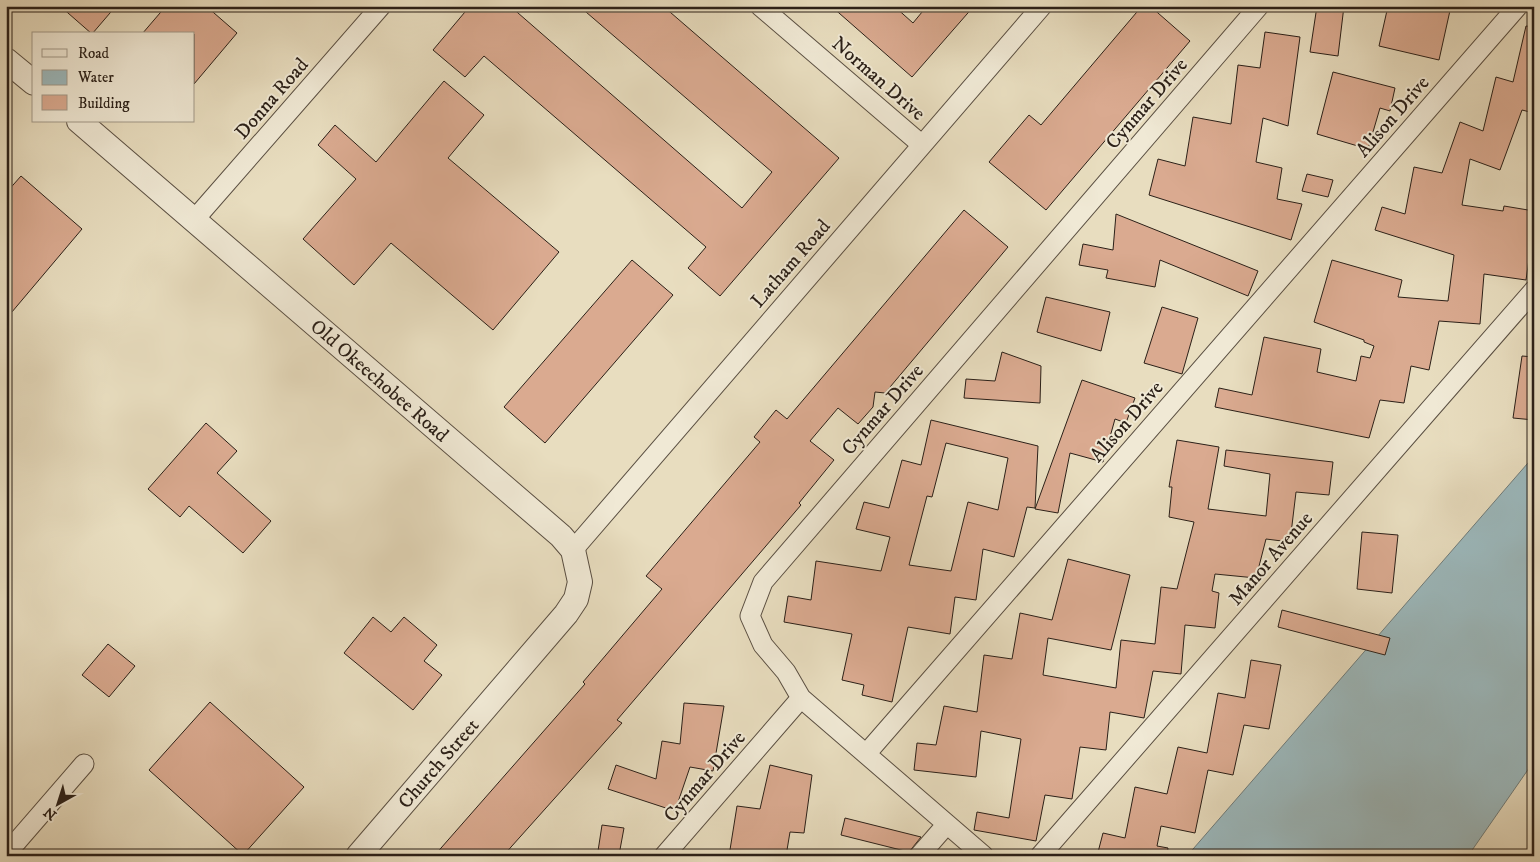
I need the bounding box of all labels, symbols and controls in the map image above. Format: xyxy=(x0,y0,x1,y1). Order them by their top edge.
legend xyxy=(32,32,195,122)
street label: Norman Drive xyxy=(826,32,930,127)
text: Road xyxy=(78,44,110,63)
street label: Donna Road xyxy=(230,53,314,145)
street label: Cynmar Drive xyxy=(1101,53,1194,155)
text: Water xyxy=(77,68,114,87)
street label: Alison Drive xyxy=(1351,71,1435,163)
text: Building xyxy=(78,94,130,113)
street label: Latham Road xyxy=(746,215,836,313)
street label: Old Okeechobee Road xyxy=(305,314,453,448)
street label: Cynmar Drive xyxy=(837,359,930,461)
street label: Alison Drive xyxy=(1085,376,1169,468)
street label: Manor Avenue xyxy=(1224,507,1319,611)
street label: Church Street xyxy=(393,714,485,814)
street label: Cynmar Drive xyxy=(659,726,752,828)
north arrow xyxy=(32,780,82,830)
text: N xyxy=(40,802,61,824)

